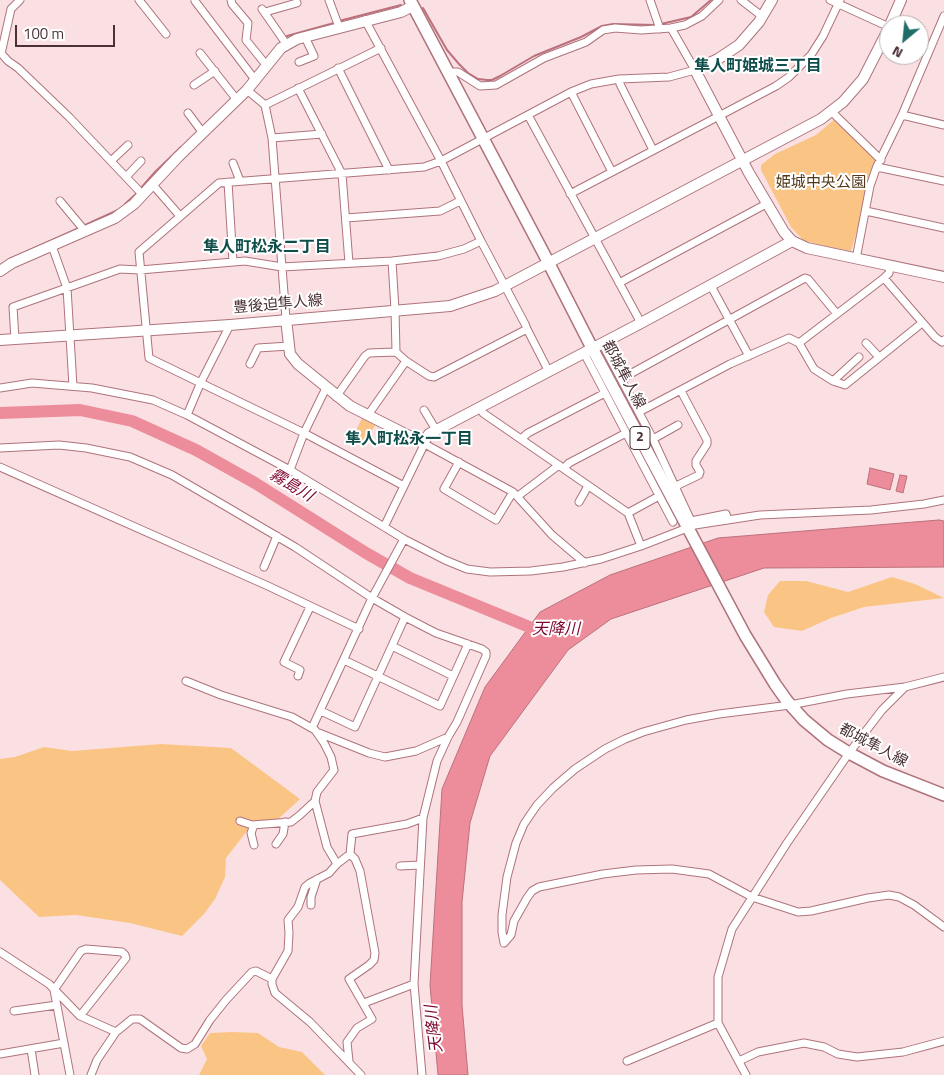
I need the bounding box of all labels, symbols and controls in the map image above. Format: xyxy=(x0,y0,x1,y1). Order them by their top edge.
scale bar xyxy=(18,15,118,47)
north arrow xyxy=(879,15,929,65)
text: 100 m xyxy=(23,22,64,45)
text: N xyxy=(888,41,906,64)
district label: 隼人町姫城三丁目 xyxy=(694,57,822,77)
park label: 姫城中央公園 xyxy=(776,174,866,192)
district label: 隼人町松永二丁目 xyxy=(203,238,331,258)
street label: 豊後迫隼人線 xyxy=(232,292,324,318)
street label: 都城隼人線 xyxy=(597,338,649,412)
road number: 2 xyxy=(630,426,650,449)
district label: 隼人町松永一丁目 xyxy=(345,430,473,450)
water label: 霧島川 xyxy=(265,465,317,507)
water label: 天降川 xyxy=(532,620,580,640)
street label: 都城隼人線 xyxy=(836,720,910,772)
water label: 天降川 xyxy=(423,1004,447,1054)

